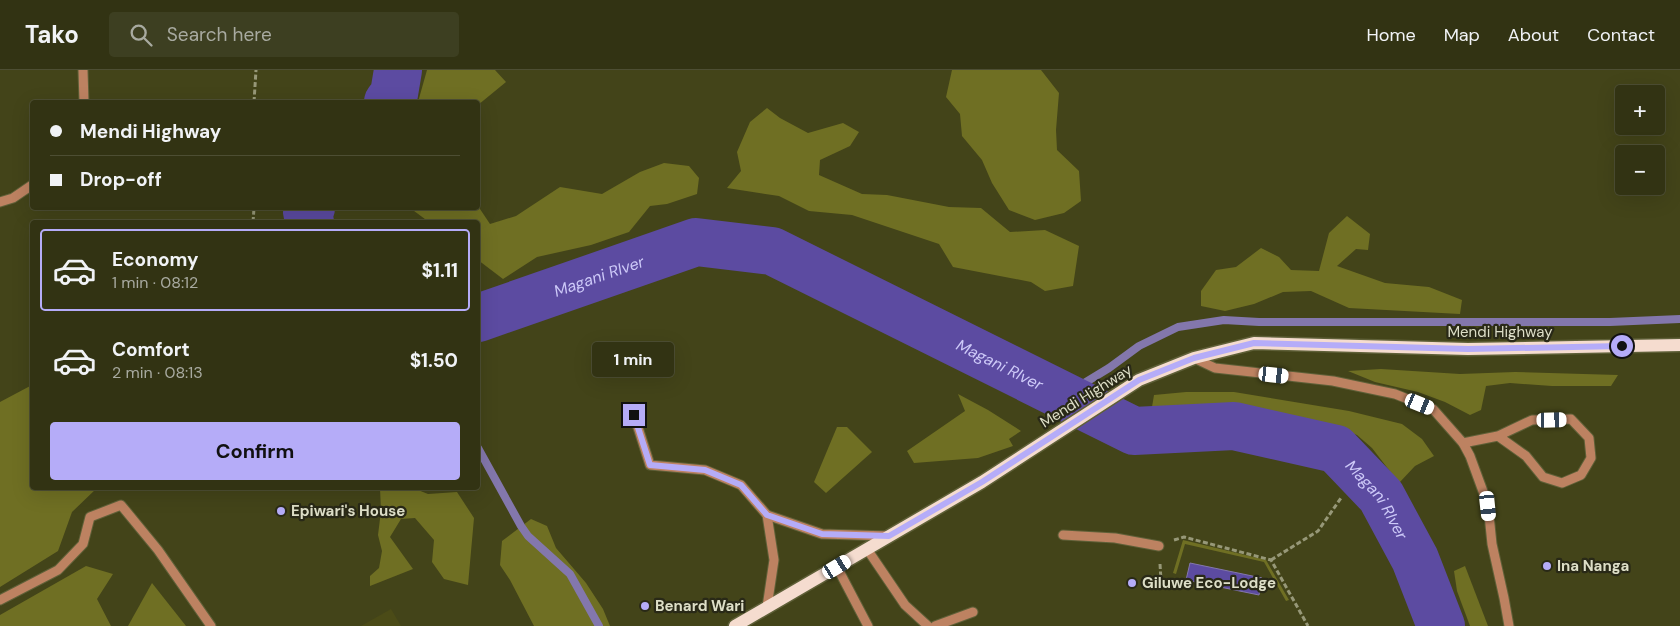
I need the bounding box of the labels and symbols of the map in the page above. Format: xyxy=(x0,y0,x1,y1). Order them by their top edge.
water label: Magani RIver xyxy=(551,250,648,301)
street label: Mendi Highway xyxy=(1447,322,1553,342)
water label: Magani RIver xyxy=(953,334,1048,395)
route start xyxy=(1611,335,1633,357)
callout: 1 min xyxy=(593,342,675,378)
street label: Mendi Highway xyxy=(1036,359,1136,432)
car xyxy=(1258,366,1289,384)
car xyxy=(1403,391,1436,417)
route end xyxy=(623,404,645,426)
car xyxy=(1536,412,1567,428)
water label: Magani RIver xyxy=(1341,455,1413,544)
car xyxy=(1478,490,1497,522)
place label: Epiwari's House xyxy=(291,501,405,521)
marker: Epiwari's House xyxy=(275,505,287,517)
car xyxy=(820,553,853,581)
place label: Ina Nanga xyxy=(1557,556,1629,576)
marker: Ina Nanga xyxy=(1541,560,1553,572)
place label: Giluwe Eco-Lodge xyxy=(1142,573,1276,593)
marker: Giluwe Eco-Lodge xyxy=(1126,577,1138,589)
place label: Benard Wari xyxy=(655,596,744,616)
marker: Benard Wari xyxy=(639,600,651,612)

